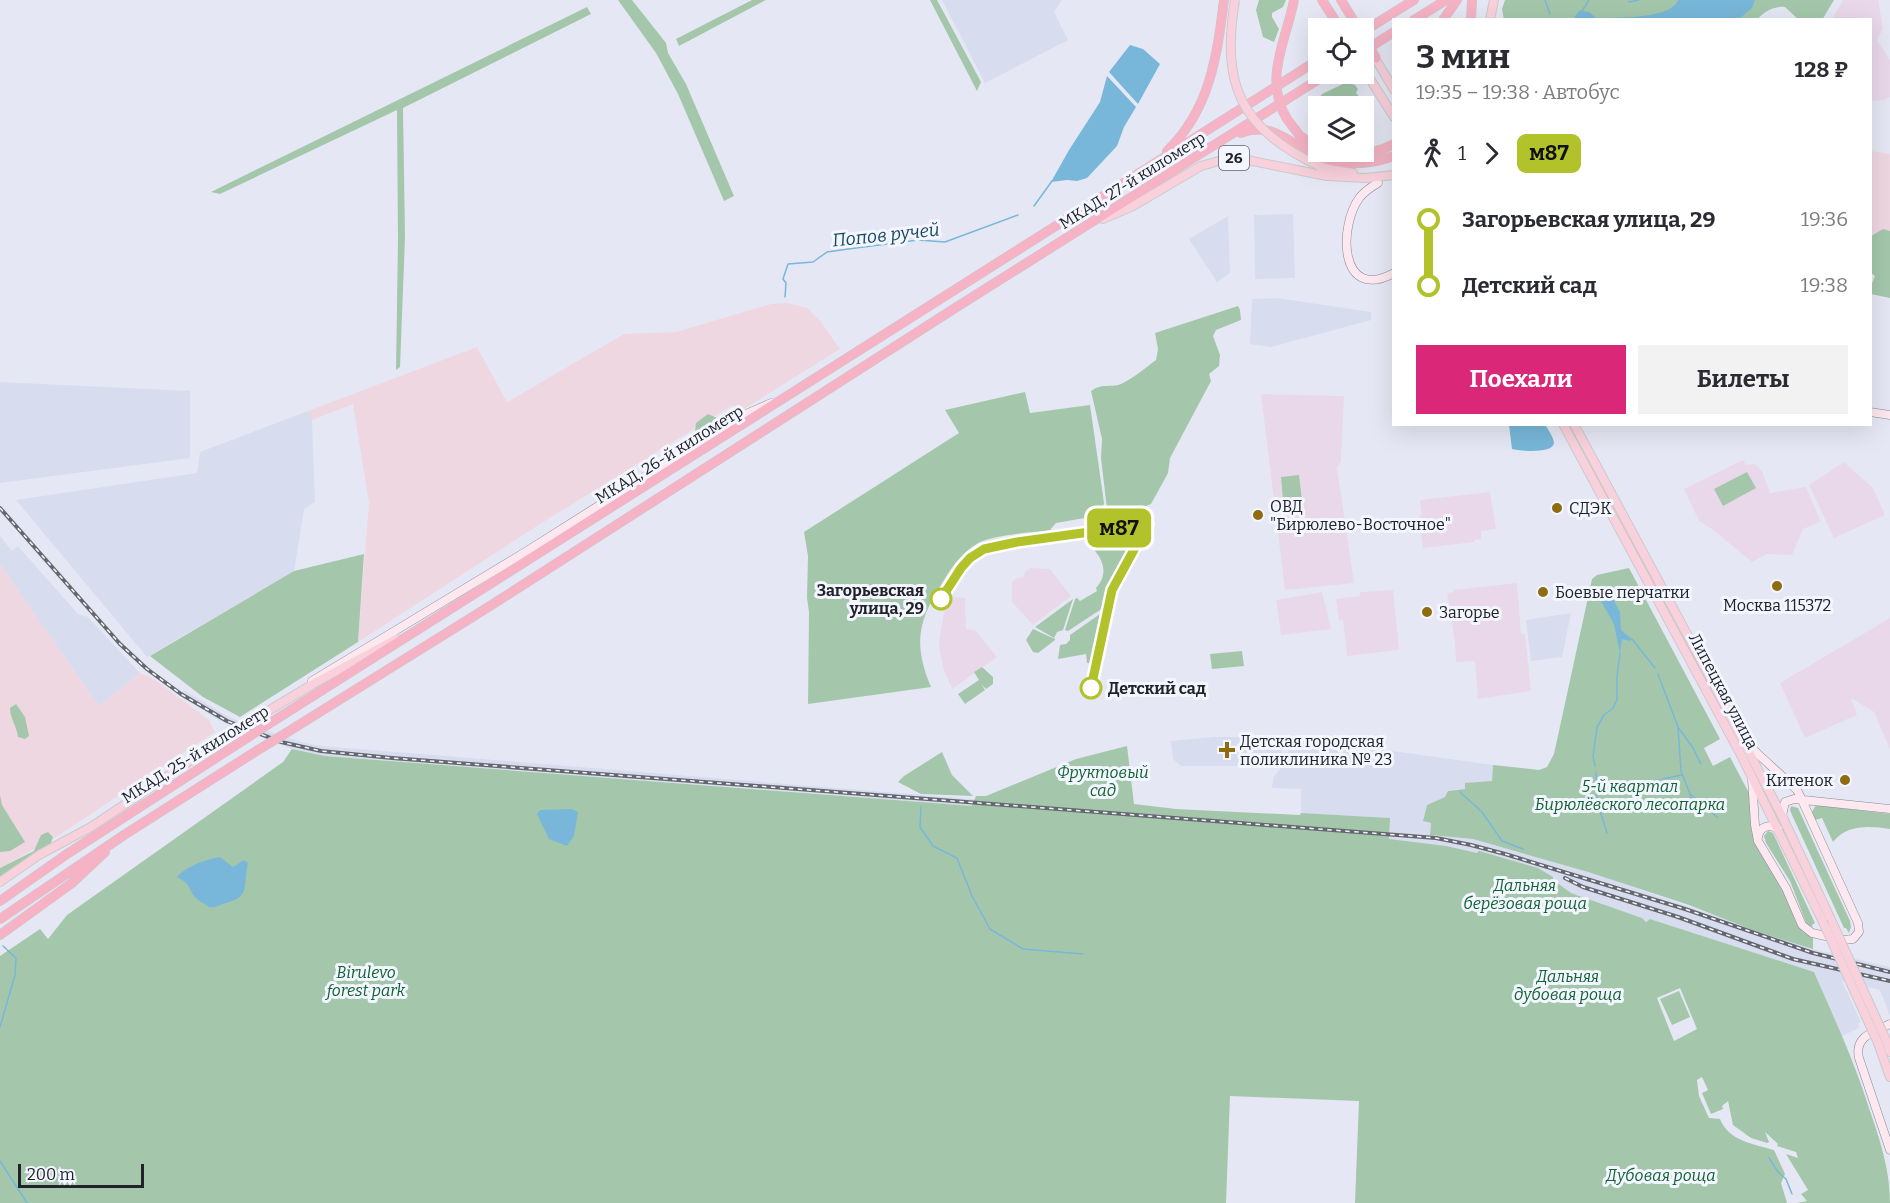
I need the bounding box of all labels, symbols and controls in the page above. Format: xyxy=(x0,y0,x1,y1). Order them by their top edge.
map controls xyxy=(1308,18,1374,162)
button: locate xyxy=(1308,18,1374,84)
text: 3 мин xyxy=(1416,37,1510,77)
text: 128 ₽ xyxy=(1794,56,1848,83)
text: 19:35 – 19:38 · Автобус xyxy=(1416,80,1620,104)
button: layers xyxy=(1308,96,1374,162)
street label: МКАД, 27-й километр xyxy=(1056,128,1209,233)
icon: walk xyxy=(1416,137,1449,170)
icon: forward xyxy=(1475,137,1508,170)
text: м87 xyxy=(1529,140,1569,166)
text: 1 xyxy=(1458,141,1466,165)
road number: 26 xyxy=(1219,146,1249,170)
text: Загорьевская улица, 29 xyxy=(1462,206,1716,233)
text: 19:36 xyxy=(1801,207,1848,231)
water label: Попов ручей xyxy=(831,218,941,252)
text: Детский сад xyxy=(1462,272,1597,299)
text: 19:38 xyxy=(1801,273,1848,297)
button: Поехали xyxy=(1416,345,1626,414)
button: Билеты xyxy=(1638,345,1848,414)
street label: МКАД, 26-й километр xyxy=(592,401,747,508)
place label: ОВД "Бирюлево-Восточное" xyxy=(1270,497,1451,534)
place label: СДЭК xyxy=(1569,499,1612,518)
marker: СДЭК xyxy=(1550,501,1564,515)
line badge: м87 xyxy=(1084,508,1154,548)
marker: ОВД "Бирюлево-Восточное" xyxy=(1251,508,1265,522)
text: м87 xyxy=(1099,515,1139,541)
marker: Москва 115372 xyxy=(1770,579,1784,593)
place label: Загорьевская улица, 29 xyxy=(817,581,924,618)
place label: Боевые перчатки xyxy=(1555,583,1690,602)
marker: Боевые перчатки xyxy=(1536,585,1550,599)
marker: Загорьевская улица, 29 xyxy=(930,588,952,610)
place label: Москва 115372 xyxy=(1723,596,1831,615)
place label: Загорье xyxy=(1439,603,1499,622)
marker: Загорье xyxy=(1420,605,1434,619)
street label: Липецкая улица xyxy=(1685,630,1762,753)
marker: Детский сад xyxy=(1080,677,1102,699)
place label: Детский сад xyxy=(1108,679,1207,698)
street label: МКАД, 25-й километр xyxy=(118,701,272,807)
place label: Детская городская поликлиника № 23 xyxy=(1240,732,1392,769)
marker: Детская городская поликлиника № 23 xyxy=(1218,741,1236,759)
park label: Фруктовый сад xyxy=(1057,763,1149,800)
place label: Китенок xyxy=(1766,771,1834,790)
marker: Китенок xyxy=(1838,773,1852,787)
park label: 5-й квартал Бирюлёвского лесопарка xyxy=(1535,777,1725,814)
park label: Дальняя берёзовая роща xyxy=(1463,876,1587,913)
park label: Birulevo forest park xyxy=(325,963,406,1000)
park label: Дальняя дубовая роща xyxy=(1514,967,1622,1004)
scale bar xyxy=(18,1161,144,1188)
text: 200 m xyxy=(27,1165,75,1184)
park label: Дубовая роща xyxy=(1605,1166,1716,1185)

